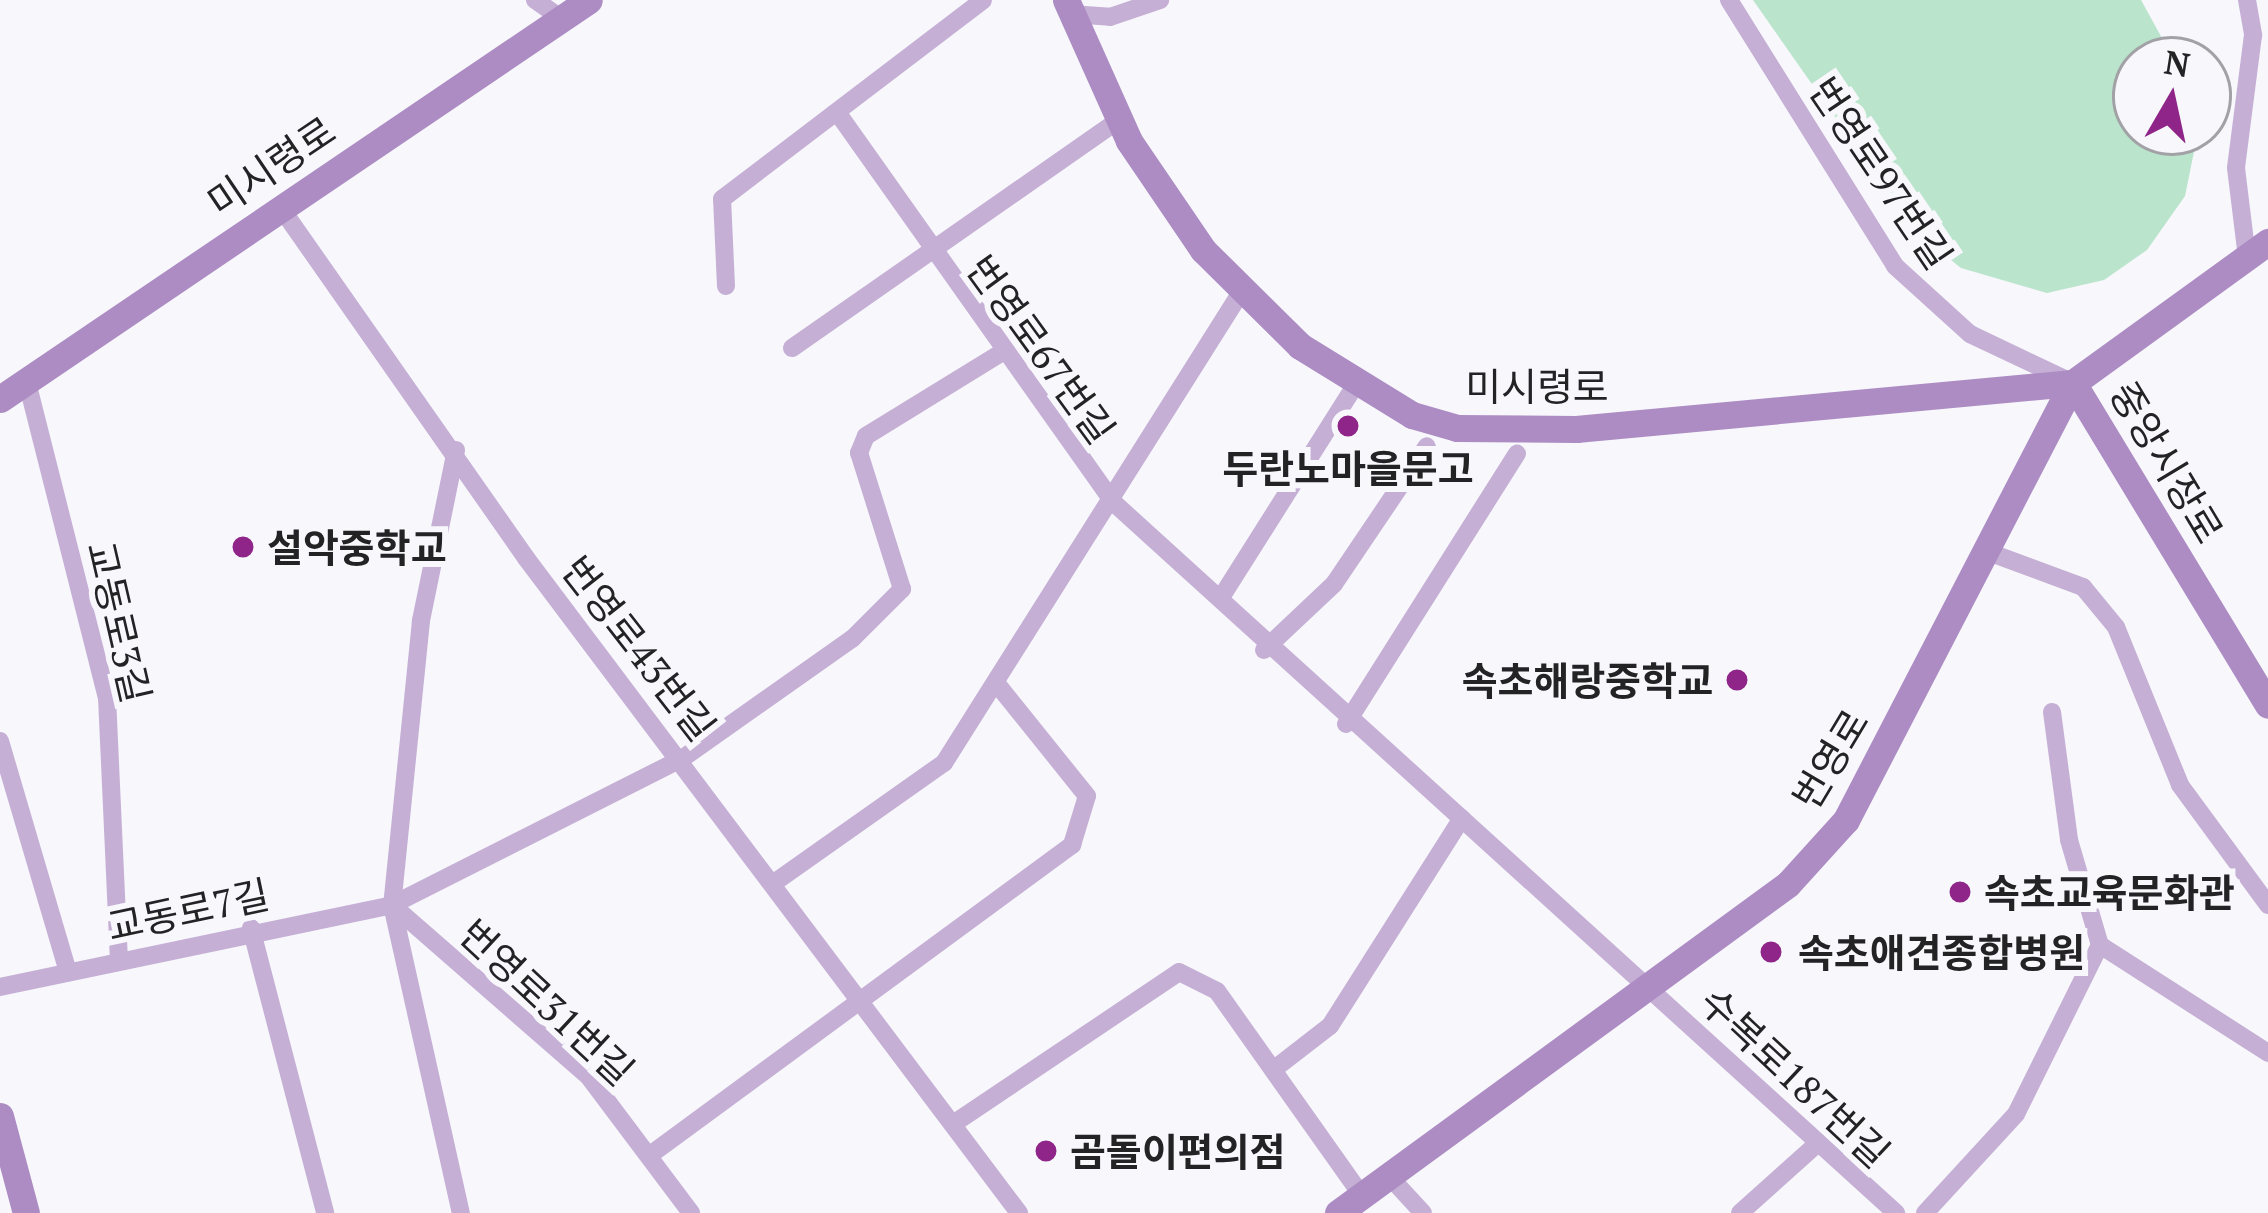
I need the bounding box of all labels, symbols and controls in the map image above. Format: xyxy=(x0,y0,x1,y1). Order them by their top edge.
north arrow xyxy=(2112,36,2232,156)
text: N xyxy=(2162,40,2193,86)
street label: 번영로97번길 xyxy=(1800,68,1962,278)
street label: 미시령로 xyxy=(198,106,344,226)
street label: 번영로67번길 xyxy=(957,246,1125,452)
street label: 미시령로 xyxy=(1465,363,1609,409)
street label: 중앙시장로 xyxy=(2101,373,2233,551)
marker: 두란노마을문고 xyxy=(1335,413,1361,439)
place label: 두란노마을문고 xyxy=(1222,445,1474,491)
place label: 설악중학교 xyxy=(267,524,446,570)
marker: 설악중학교 xyxy=(230,534,256,560)
street label: 교동로3길 xyxy=(78,537,160,707)
street label: 번영로43번길 xyxy=(553,547,725,749)
place label: 속초해랑중학교 xyxy=(1462,657,1713,703)
marker: 속초해랑중학교 xyxy=(1724,667,1750,693)
street label: 번영로 xyxy=(1782,701,1878,817)
place label: 속초교육문화관 xyxy=(1984,869,2235,915)
street label: 교동로7길 xyxy=(103,870,273,950)
marker: 속초교육문화관 xyxy=(1947,879,1973,905)
street label: 번영로31번길 xyxy=(450,910,644,1094)
place label: 속초애견종합병원 xyxy=(1798,929,2085,975)
marker: 속초애견종합병원 xyxy=(1755,936,1787,968)
street label: 수복로187번길 xyxy=(1691,977,1899,1177)
place label: 곰돌이편의점 xyxy=(1070,1128,1285,1174)
marker: 곰돌이편의점 xyxy=(1033,1138,1059,1164)

